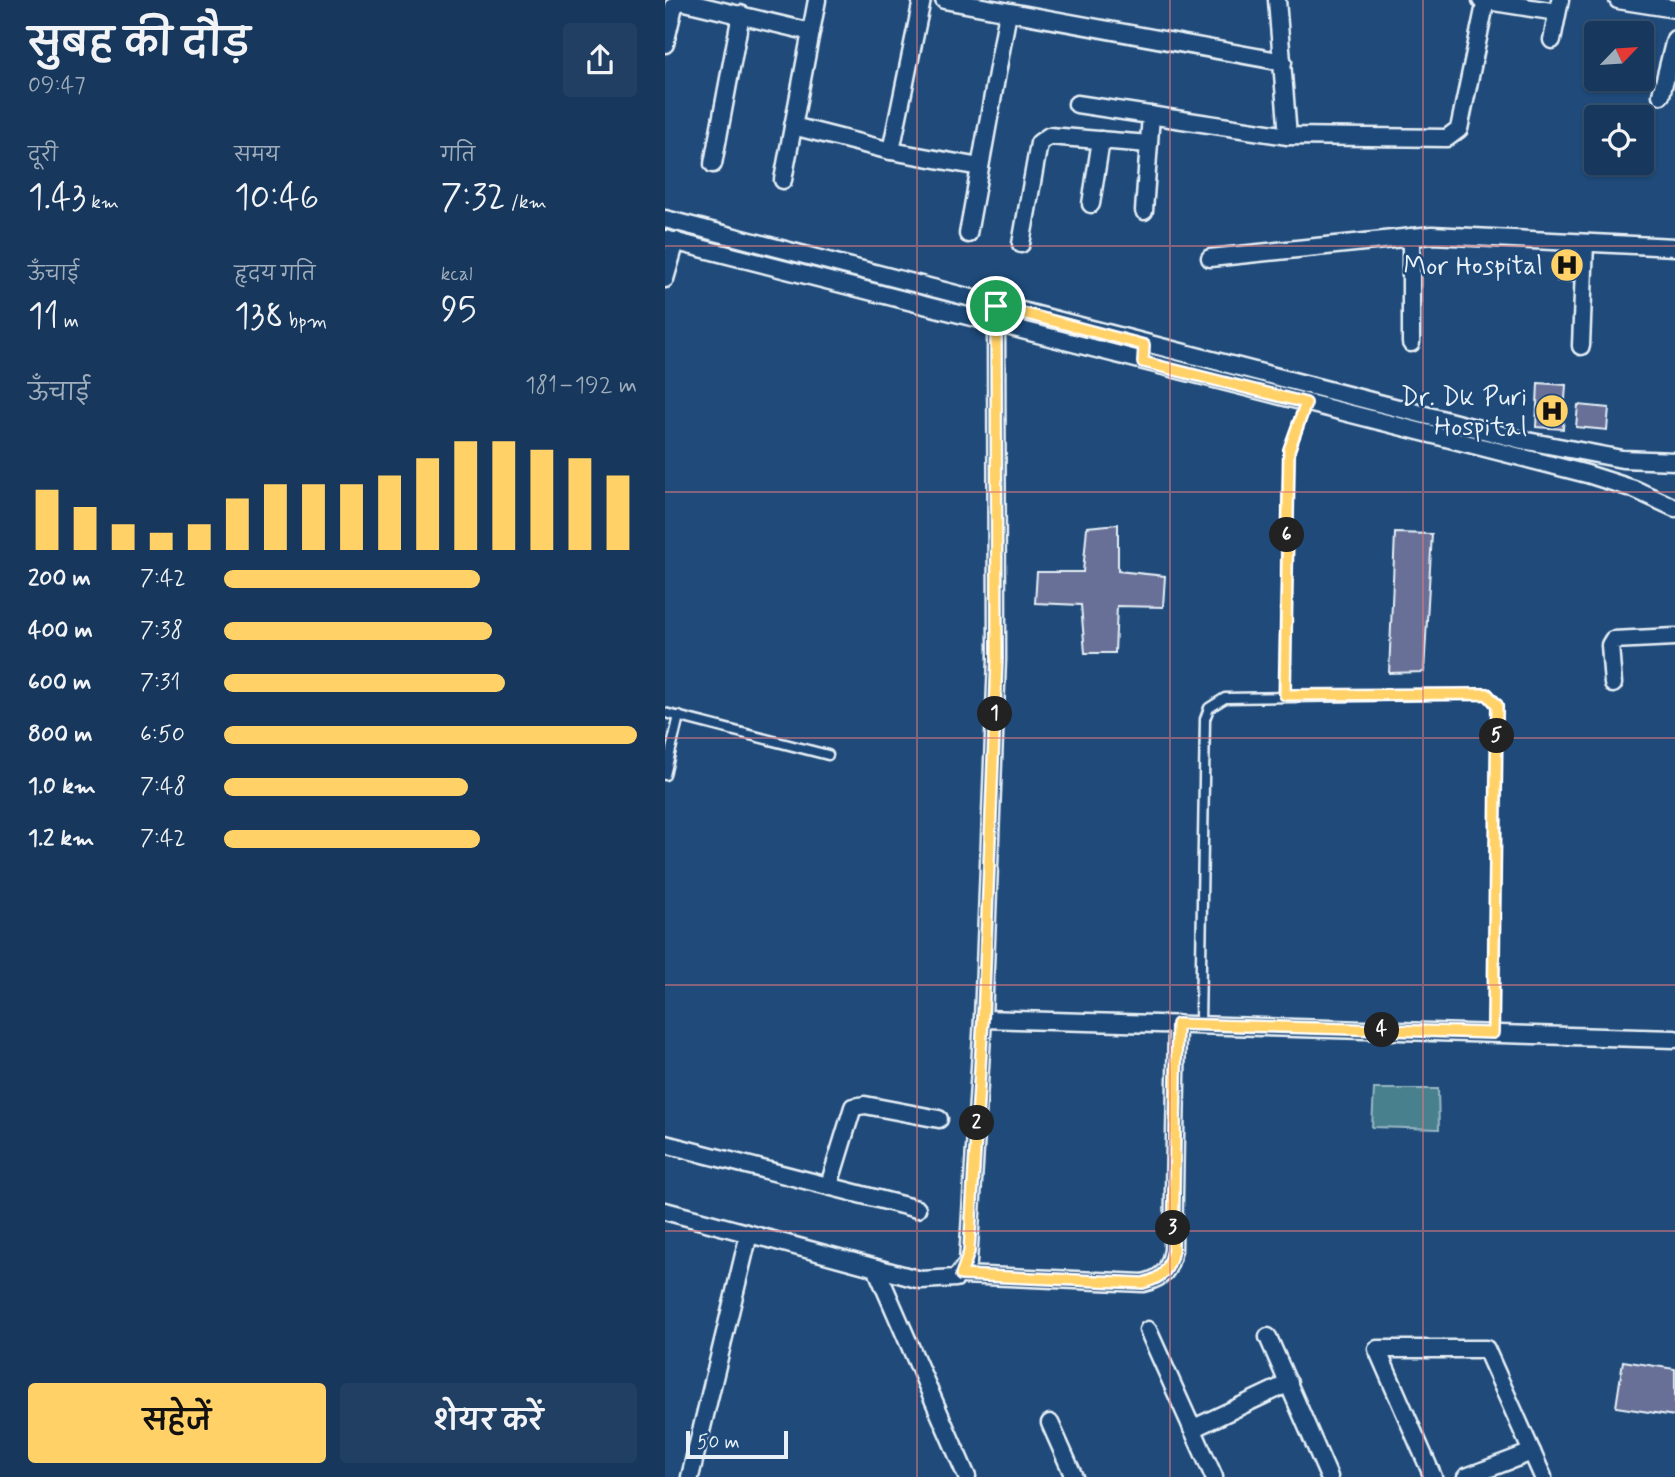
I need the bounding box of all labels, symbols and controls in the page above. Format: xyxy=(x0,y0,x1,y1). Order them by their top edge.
text: सुबह की दौड़ xyxy=(28,20,250,69)
north arrow xyxy=(1584,21,1654,91)
map controls xyxy=(1584,21,1654,175)
button: share xyxy=(563,23,637,97)
text: 09:47 xyxy=(28,71,86,101)
button: locate xyxy=(1584,105,1654,175)
text: दूरी xyxy=(28,143,58,168)
text: समय xyxy=(234,143,280,168)
text: गति xyxy=(441,143,475,168)
text: 1.43 xyxy=(28,175,86,221)
text: 10:46 xyxy=(234,175,319,221)
text: 7:32 xyxy=(441,175,506,221)
text: km xyxy=(86,190,119,215)
text: /km xyxy=(506,190,547,215)
hospital icon: Mor Hospital xyxy=(1548,246,1586,284)
place label: Mor Hospital xyxy=(1403,250,1543,284)
text: ऊँचाई xyxy=(28,262,79,287)
text: हृदय गति xyxy=(234,262,315,287)
text: kcal xyxy=(441,262,473,287)
pin xyxy=(966,276,1026,336)
text: 95 xyxy=(441,287,477,333)
icon: arrive xyxy=(977,287,1015,325)
text: 11 xyxy=(28,294,59,340)
text: 138 xyxy=(234,294,284,340)
text: m xyxy=(59,309,79,334)
text: bpm xyxy=(284,309,327,334)
text: 181–192 m xyxy=(525,371,637,401)
text: ऊँचाई xyxy=(28,379,90,409)
place label: Dr. Dk Puri Hospital xyxy=(1401,381,1527,445)
hospital icon: Dr. Dk Puri Hospital xyxy=(1533,392,1571,430)
pin: 6 xyxy=(1269,518,1305,552)
text: 6 xyxy=(1282,522,1291,547)
text: 200 m xyxy=(28,564,91,594)
text: 7:42 xyxy=(140,564,186,594)
text: 400 m xyxy=(28,616,93,646)
text: 7:38 xyxy=(140,616,183,646)
text: 600 m xyxy=(28,668,91,698)
text: 7:31 xyxy=(140,668,180,698)
pin: 1 xyxy=(977,696,1013,732)
text: 1 xyxy=(990,701,999,726)
pin: 5 xyxy=(1479,718,1515,754)
text: 800 m xyxy=(28,720,92,750)
text: 6:50 xyxy=(140,720,185,750)
text: 5 xyxy=(1491,723,1502,748)
text: 1.0 km xyxy=(28,772,96,802)
text: 7:48 xyxy=(140,772,186,802)
text: 1.2 km xyxy=(28,824,94,854)
text: 7:42 xyxy=(140,824,186,854)
pin: 4 xyxy=(1365,1012,1399,1048)
text: 4 xyxy=(1376,1017,1387,1042)
pin: 2 xyxy=(959,1106,995,1140)
text: 2 xyxy=(972,1110,981,1135)
pin: 3 xyxy=(1155,1210,1191,1246)
text: 3 xyxy=(1168,1215,1177,1240)
button: सहेजें xyxy=(28,1383,326,1463)
button: शेयर करें xyxy=(340,1383,637,1463)
scale bar xyxy=(686,1428,787,1460)
text: 50 m xyxy=(697,1430,740,1455)

